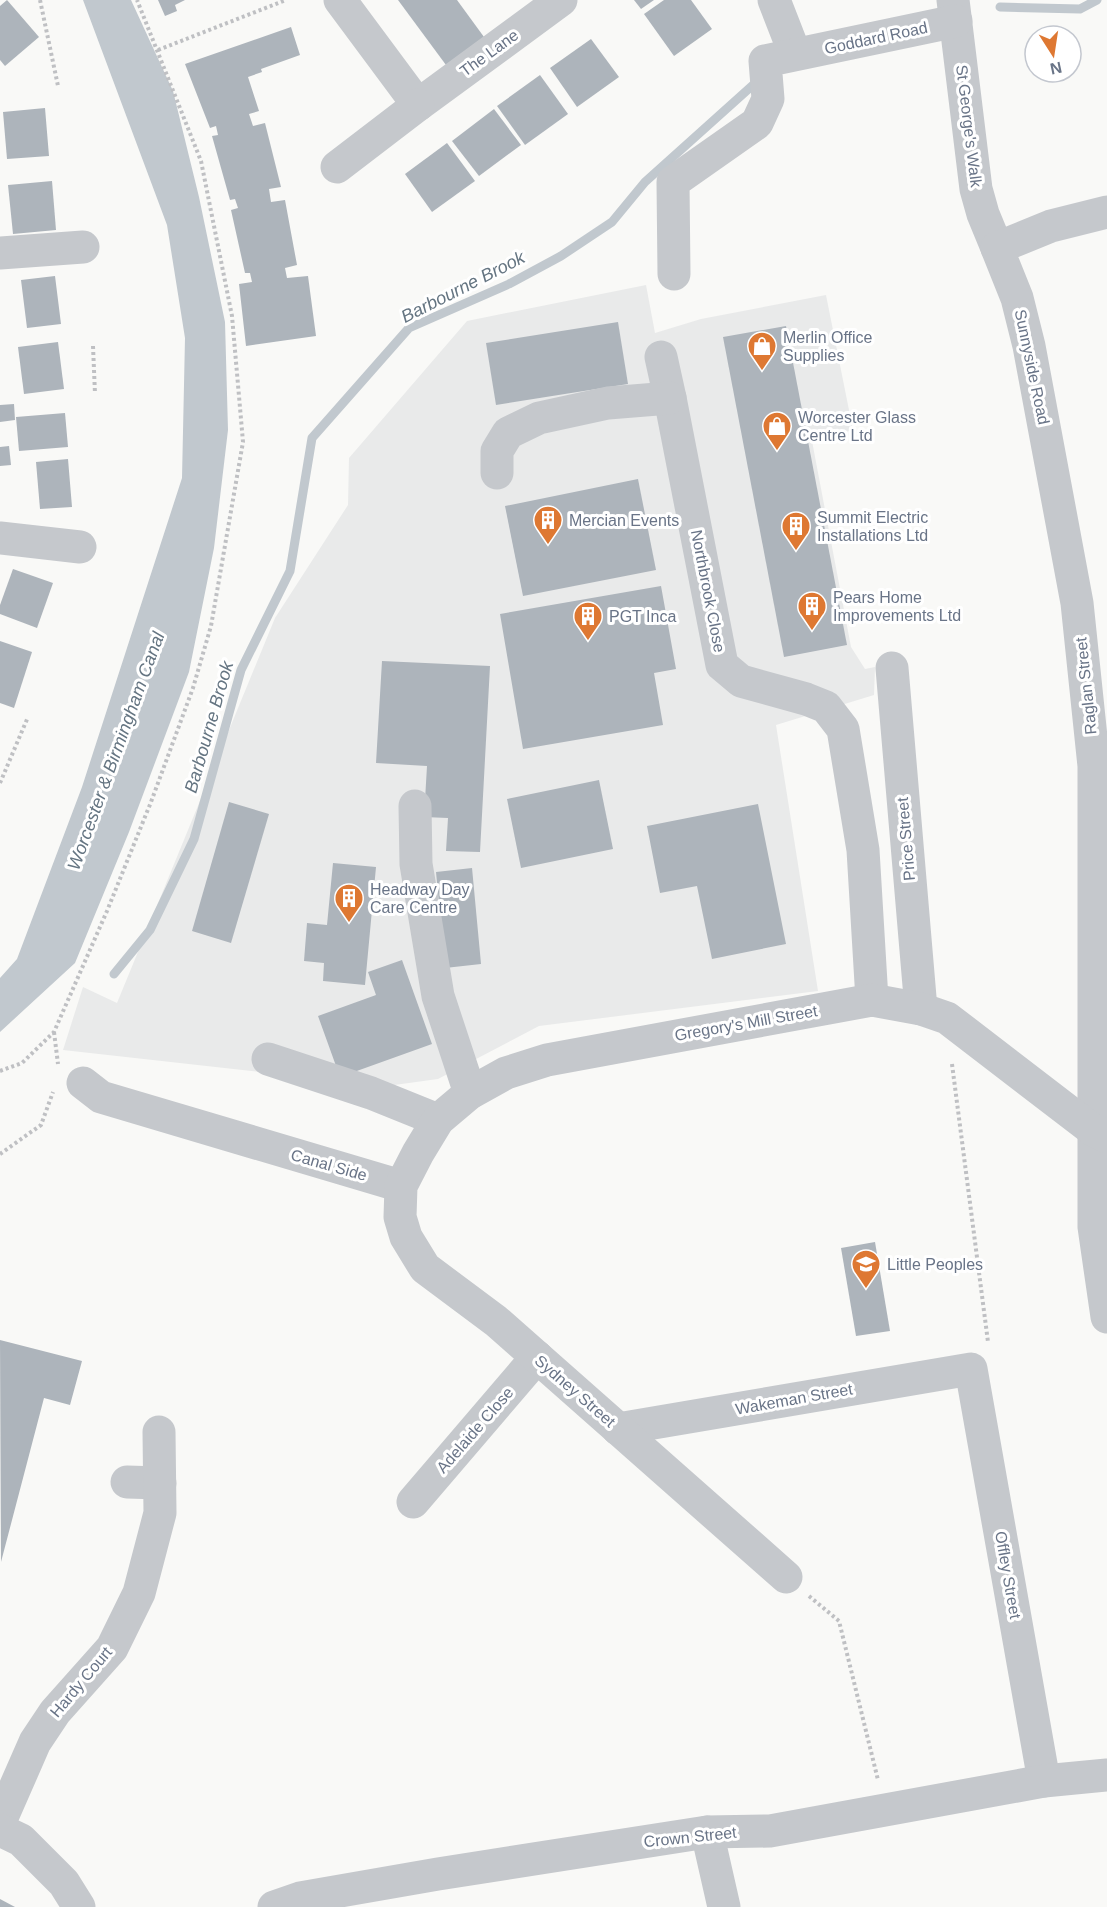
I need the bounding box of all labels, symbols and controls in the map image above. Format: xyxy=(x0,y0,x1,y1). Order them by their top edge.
street label: Goddard Road xyxy=(823,19,929,57)
north arrow xyxy=(1023,24,1083,84)
street label: The Lane xyxy=(457,26,521,80)
text: N xyxy=(1049,59,1063,78)
street label: St George's Walk xyxy=(953,64,985,189)
water label: Barbourne Brook xyxy=(398,247,529,327)
street label: Sunnyside Road xyxy=(1011,308,1053,426)
place label: Merlin Office Supplies xyxy=(783,329,873,364)
shop icon: Merlin Office Supplies xyxy=(746,330,778,372)
place label: Worcester Glass Centre Ltd xyxy=(798,409,916,444)
shop icon: Worcester Glass Centre Ltd xyxy=(761,410,793,452)
building icon: Mercian Events xyxy=(532,504,564,546)
place label: Summit Electric Installations Ltd xyxy=(817,509,928,544)
building icon: Summit Electric Installations Ltd xyxy=(780,510,812,552)
place label: Mercian Events xyxy=(569,512,679,529)
street label: Northbrook Close xyxy=(688,528,728,654)
place label: Pears Home Improvements Ltd xyxy=(833,589,961,624)
building icon: Pears Home Improvements Ltd xyxy=(796,590,828,632)
building icon: PGT Inca xyxy=(572,600,604,642)
place label: PGT Inca xyxy=(609,608,676,625)
water label: Worcester & Birmingham Canal xyxy=(63,628,169,873)
street label: Raglan Street xyxy=(1072,636,1100,736)
water label: Barbourne Brook xyxy=(181,658,238,795)
street label: Price Street xyxy=(894,796,918,881)
place label: Headway Day Care Centre xyxy=(370,881,470,916)
building icon: Headway Day Care Centre xyxy=(333,882,365,924)
street label: Gregory's Mill Street xyxy=(673,1002,819,1044)
street label: Canal Side xyxy=(289,1146,369,1184)
school or university icon: Little Peoples xyxy=(850,1248,882,1290)
place label: Little Peoples xyxy=(887,1256,983,1273)
street label: Sydney Street xyxy=(531,1352,619,1431)
street label: Wakeman Street xyxy=(734,1380,854,1418)
street label: Adelaide Close xyxy=(433,1384,517,1476)
street label: Offley Street xyxy=(992,1530,1024,1621)
street label: Hardy Court xyxy=(47,1643,116,1720)
street label: Crown Street xyxy=(643,1824,738,1850)

